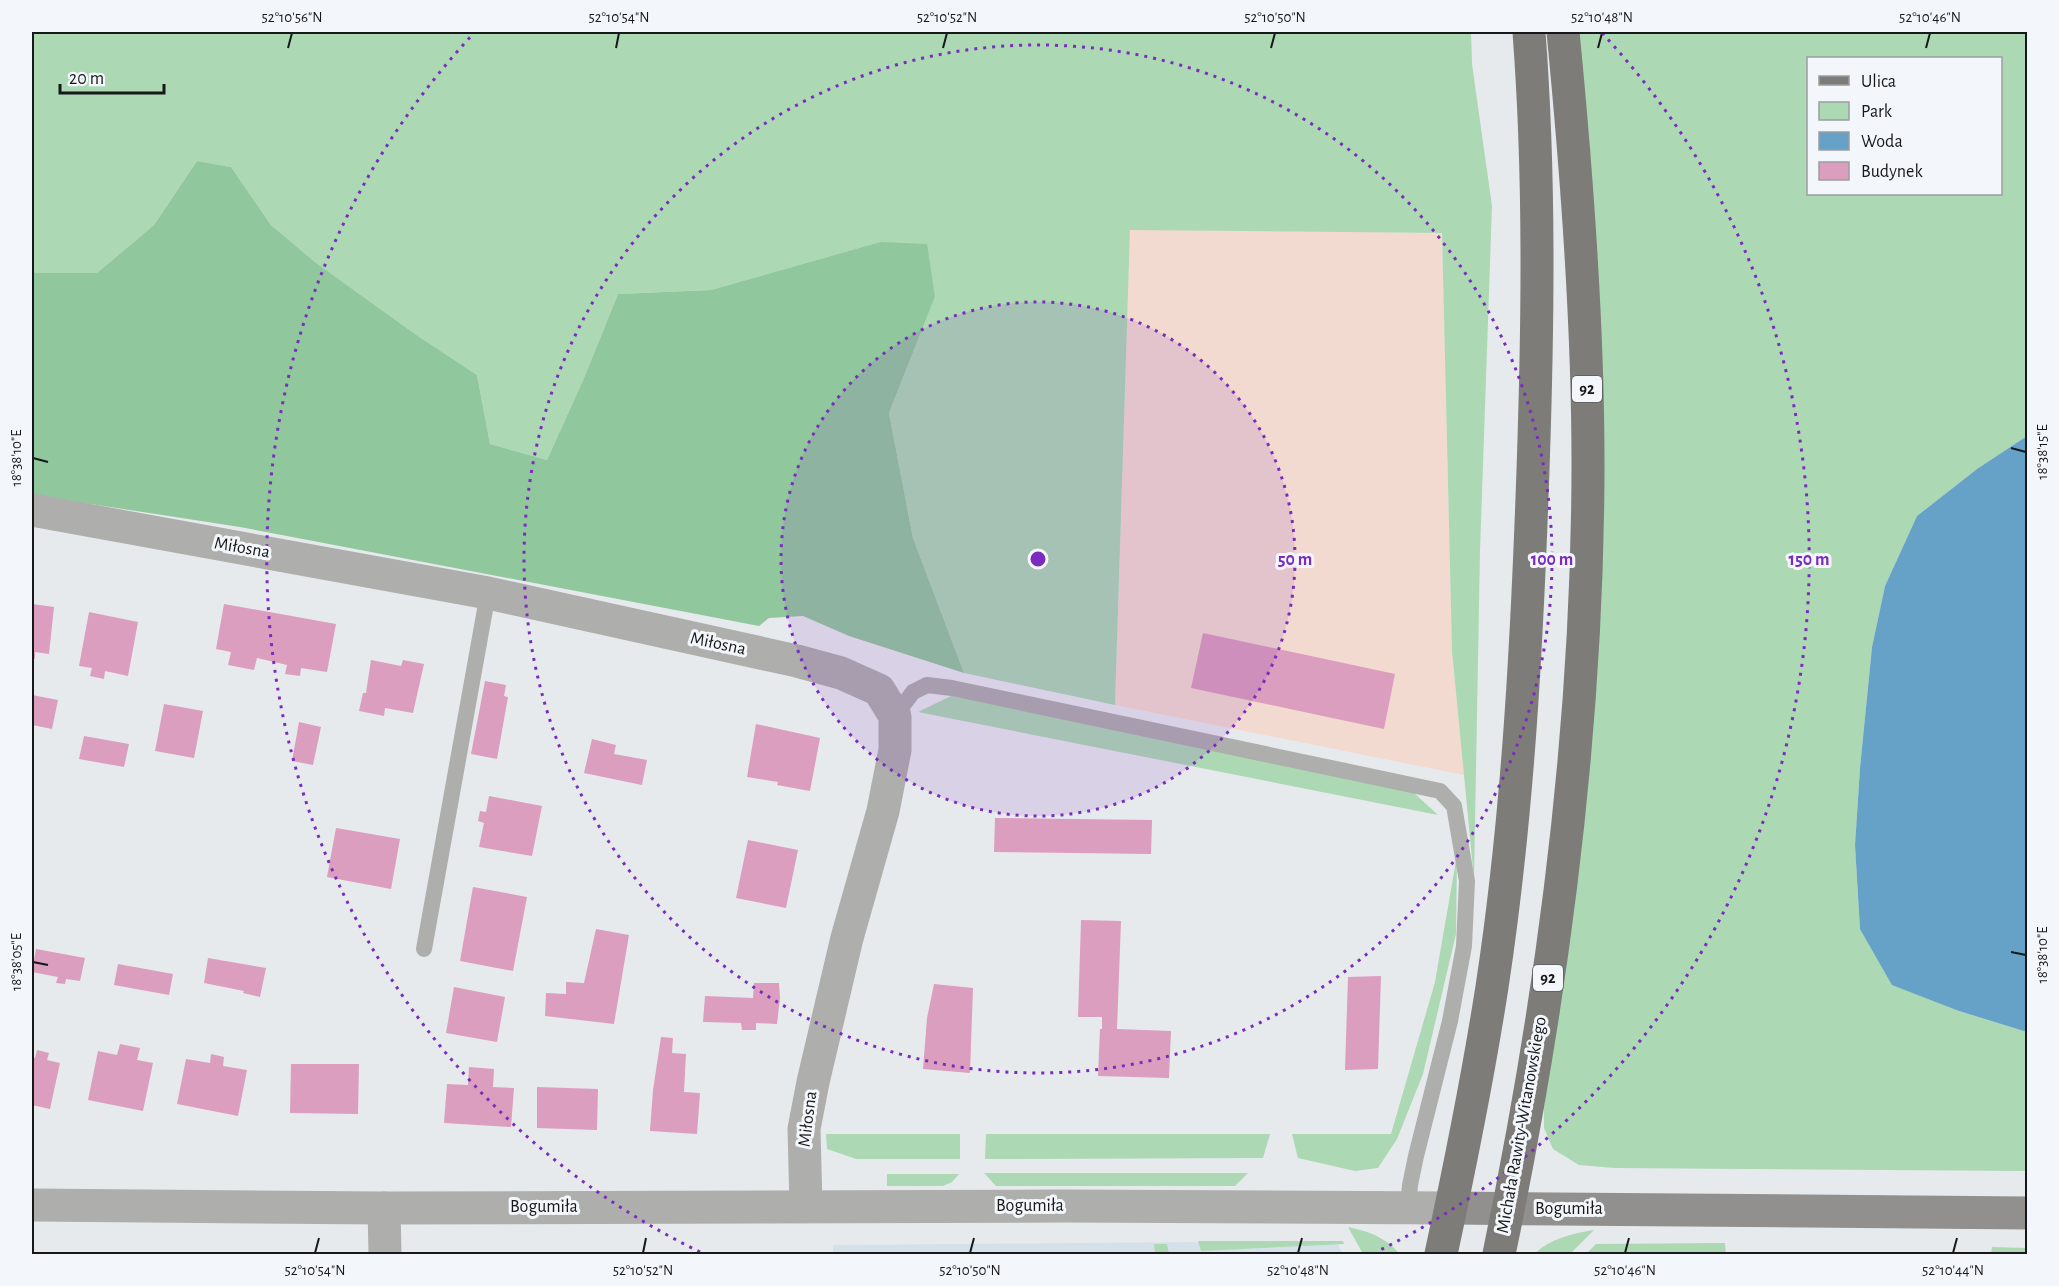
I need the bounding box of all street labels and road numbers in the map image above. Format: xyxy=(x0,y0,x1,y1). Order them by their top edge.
road number: 92 xyxy=(1572,376,1602,402)
street label: Miłosna xyxy=(213,534,271,562)
street label: Miłosna xyxy=(689,629,747,659)
road number: 92 xyxy=(1533,965,1563,991)
street label: Michała Rawity-Witanowskiego xyxy=(1494,1015,1550,1235)
street label: Miłosna xyxy=(796,1090,820,1148)
street label: Bogumiła xyxy=(996,1197,1064,1215)
street label: Bogumiła xyxy=(510,1198,578,1216)
street label: Bogumiła xyxy=(1535,1200,1603,1218)

